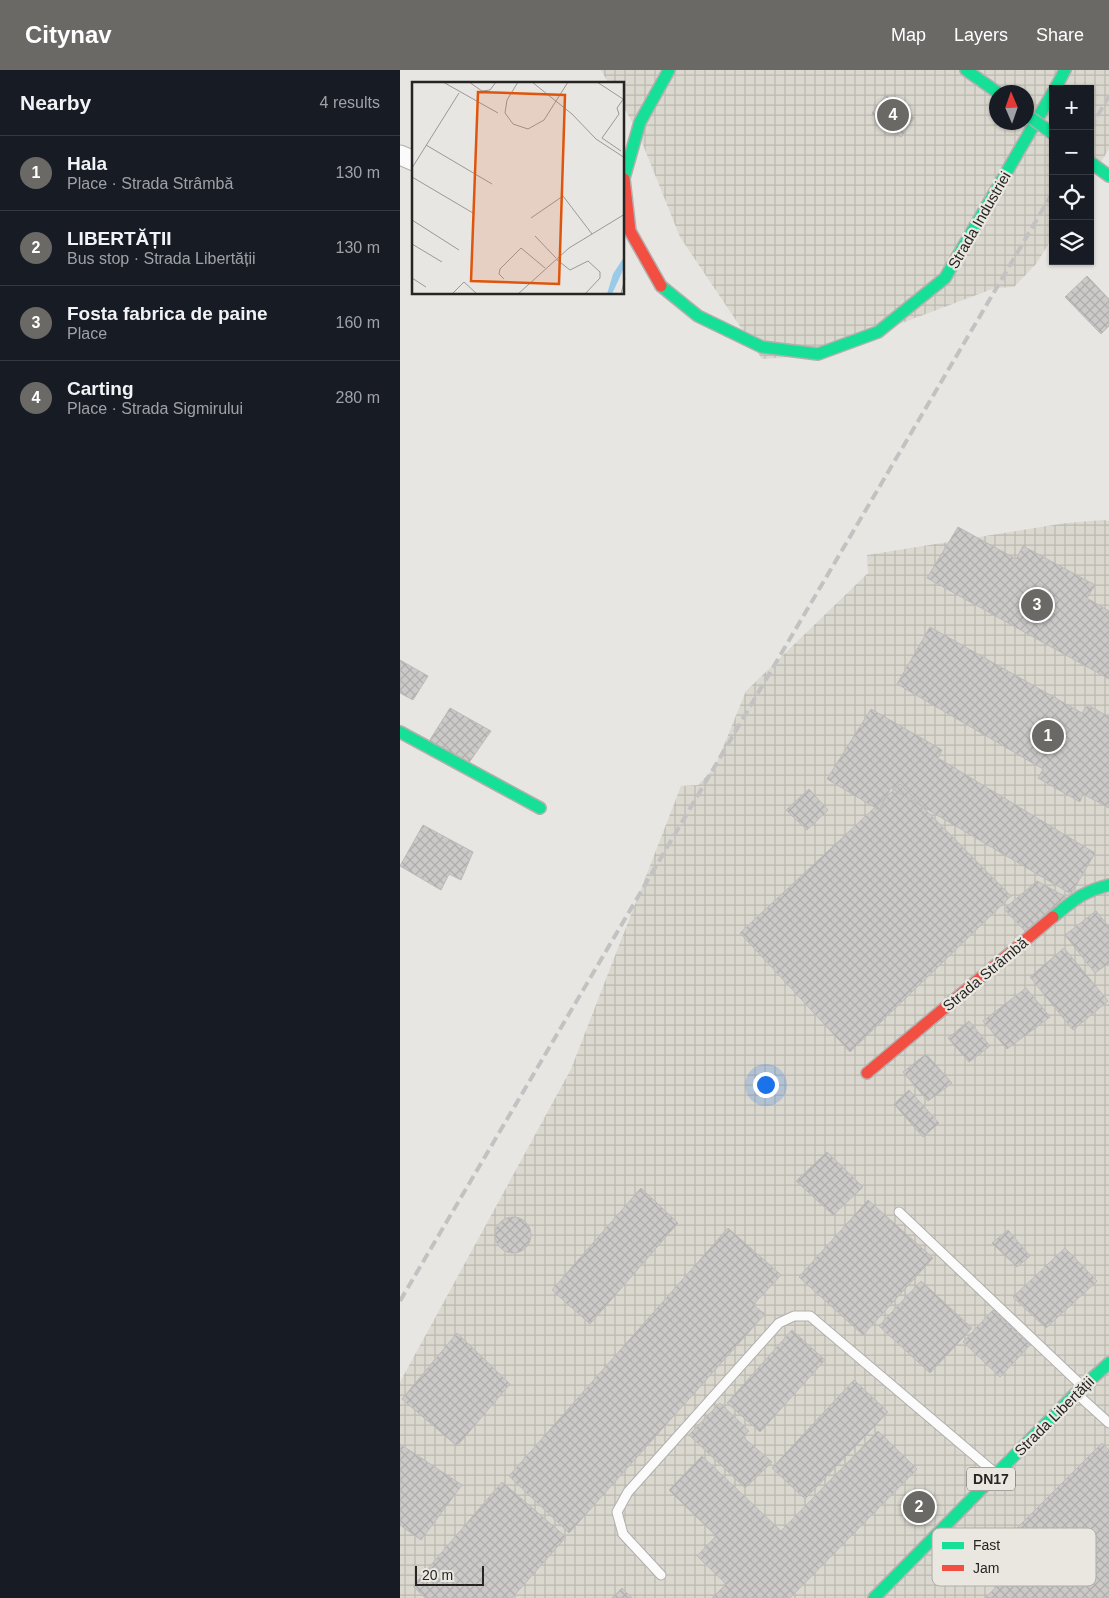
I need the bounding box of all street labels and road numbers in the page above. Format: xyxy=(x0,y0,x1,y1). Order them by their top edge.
street label: Strada Industriei xyxy=(944,168,1014,272)
street label: Strada Strâmbă xyxy=(939,933,1031,1014)
street label: Strada Libertății xyxy=(1011,1373,1097,1459)
road number: DN17 xyxy=(967,1468,1015,1490)

